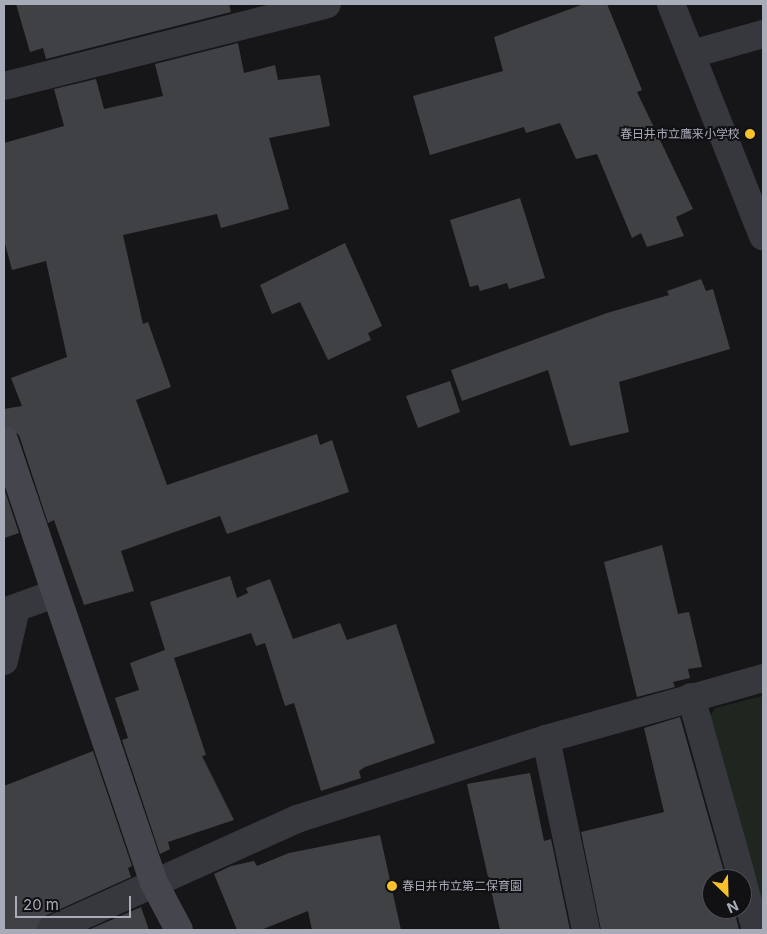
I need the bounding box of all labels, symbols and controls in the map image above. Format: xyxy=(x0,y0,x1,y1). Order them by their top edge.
place label: 春日井市立鷹来小学校 xyxy=(620,127,740,141)
marker: 春日井市立鷹来小学校 xyxy=(744,128,756,140)
north arrow xyxy=(702,869,752,919)
place label: 春日井市立第二保育園 xyxy=(402,879,522,893)
marker: 春日井市立第二保育園 xyxy=(386,880,398,892)
scale bar xyxy=(18,886,134,918)
text: 20 m xyxy=(23,895,59,914)
text: N xyxy=(725,897,741,917)

